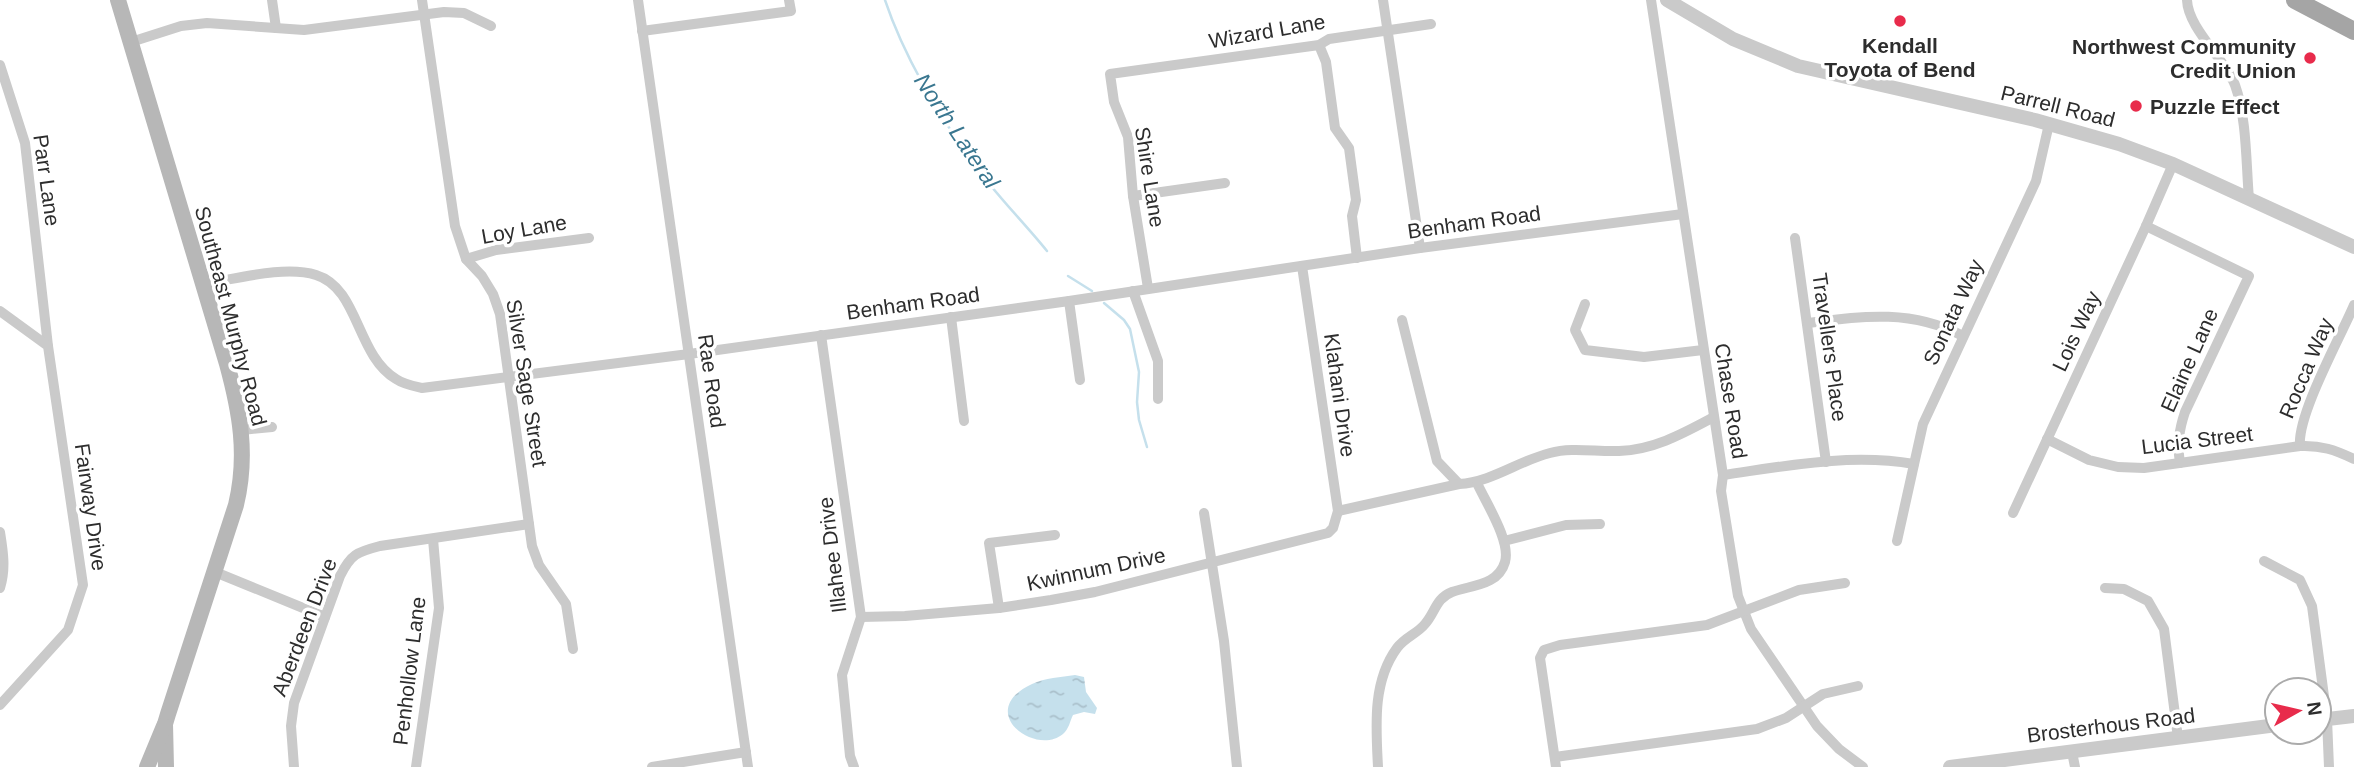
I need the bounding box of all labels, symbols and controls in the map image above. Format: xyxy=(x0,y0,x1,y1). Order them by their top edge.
street label: Wizard Lane xyxy=(1207,9,1327,53)
marker: Kendall Toyota of Bend xyxy=(1892,13,1908,29)
place label: Kendall Toyota of Bend xyxy=(1824,34,1976,81)
place label: Northwest Community Credit Union xyxy=(2072,35,2296,82)
marker: Northwest Community Credit Union xyxy=(2302,50,2318,66)
water label: North Lateral xyxy=(909,69,1005,194)
street label: Parrell Road xyxy=(1999,81,2117,131)
place label: Puzzle Effect xyxy=(2150,95,2280,118)
marker: Puzzle Effect xyxy=(2128,98,2144,114)
street label: Shire Lane xyxy=(1131,125,1169,229)
street label: Parr Lane xyxy=(29,133,65,227)
street label: Benham Road xyxy=(1406,201,1542,243)
street label: Southeast Murphy Road xyxy=(191,204,271,428)
street label: Loy Lane xyxy=(479,210,569,248)
street label: Sonata Way xyxy=(1919,255,1988,368)
street label: Travellers Place xyxy=(1808,271,1852,423)
street label: Benham Road xyxy=(845,282,981,324)
street label: Lois Way xyxy=(2047,287,2105,375)
street label: Silver Sage Street xyxy=(502,298,552,469)
street label: Elaine Lane xyxy=(2156,305,2222,415)
street label: Rocca Way xyxy=(2275,314,2338,422)
street label: Klahani Drive xyxy=(1320,332,1360,458)
street label: Rae Road xyxy=(694,333,730,429)
street label: Chase Road xyxy=(1711,342,1751,460)
street label: Lucia Street xyxy=(2140,422,2254,458)
street label: Fairway Drive xyxy=(71,442,111,572)
street label: Illahee Drive xyxy=(813,496,851,614)
street label: Kwinnum Drive xyxy=(1025,543,1167,595)
street label: Aberdeen Drive xyxy=(267,555,341,699)
street label: Penhollow Lane xyxy=(388,595,430,747)
north arrow xyxy=(2263,676,2333,746)
text: N xyxy=(2303,700,2326,717)
street label: Brosterhous Road xyxy=(2026,703,2196,747)

